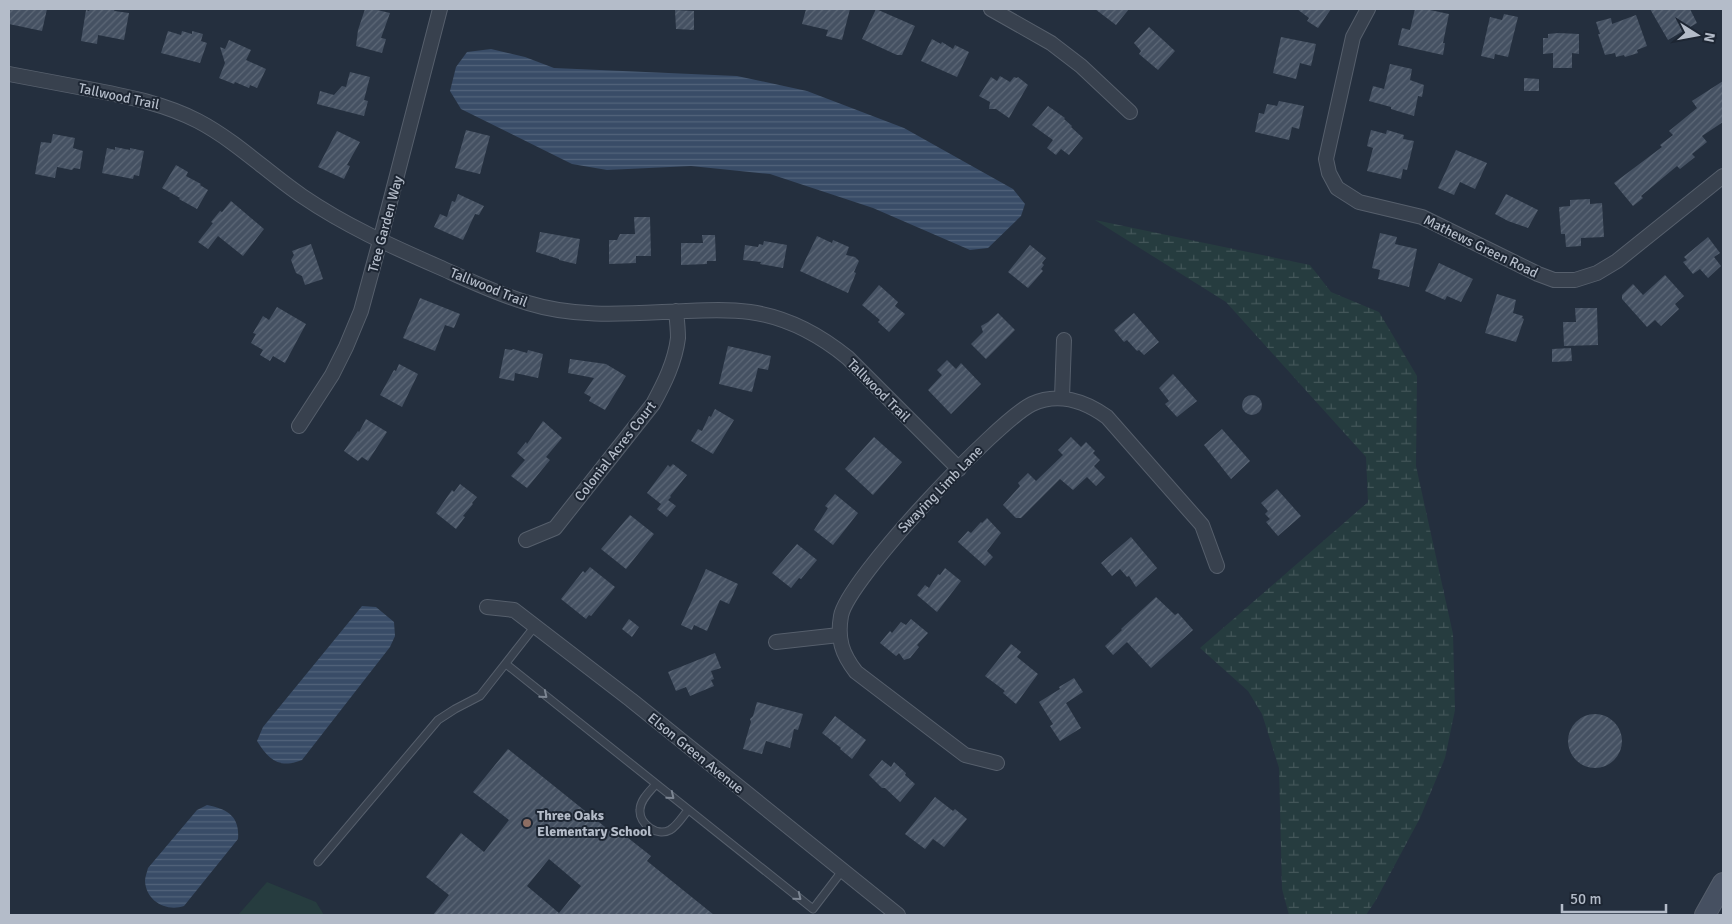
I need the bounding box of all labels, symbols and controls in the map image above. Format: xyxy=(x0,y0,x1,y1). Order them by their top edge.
north arrow xyxy=(1672,10,1722,60)
text: N xyxy=(1700,31,1719,44)
street label: Tallwood Trail xyxy=(77,80,161,113)
street label: Tree Garden Way xyxy=(364,174,407,274)
street label: Mathews Green Road xyxy=(1421,211,1541,282)
street label: Tallwood Trail xyxy=(448,264,530,311)
street label: Tallwood Trail xyxy=(844,355,914,425)
street label: Colonial Acres Court xyxy=(571,398,660,505)
street label: Swaying Limb Lane xyxy=(895,442,986,536)
one-way arrow xyxy=(538,689,547,697)
street label: Elson Green Avenue xyxy=(644,709,747,797)
one-way arrow xyxy=(665,790,675,799)
place label: Three Oaks Elementary School xyxy=(537,807,652,840)
marker: Three Oaks Elementary School xyxy=(521,817,533,829)
scale bar xyxy=(1562,882,1666,914)
text: 50 m xyxy=(1570,890,1601,908)
one-way arrow xyxy=(792,892,801,900)

